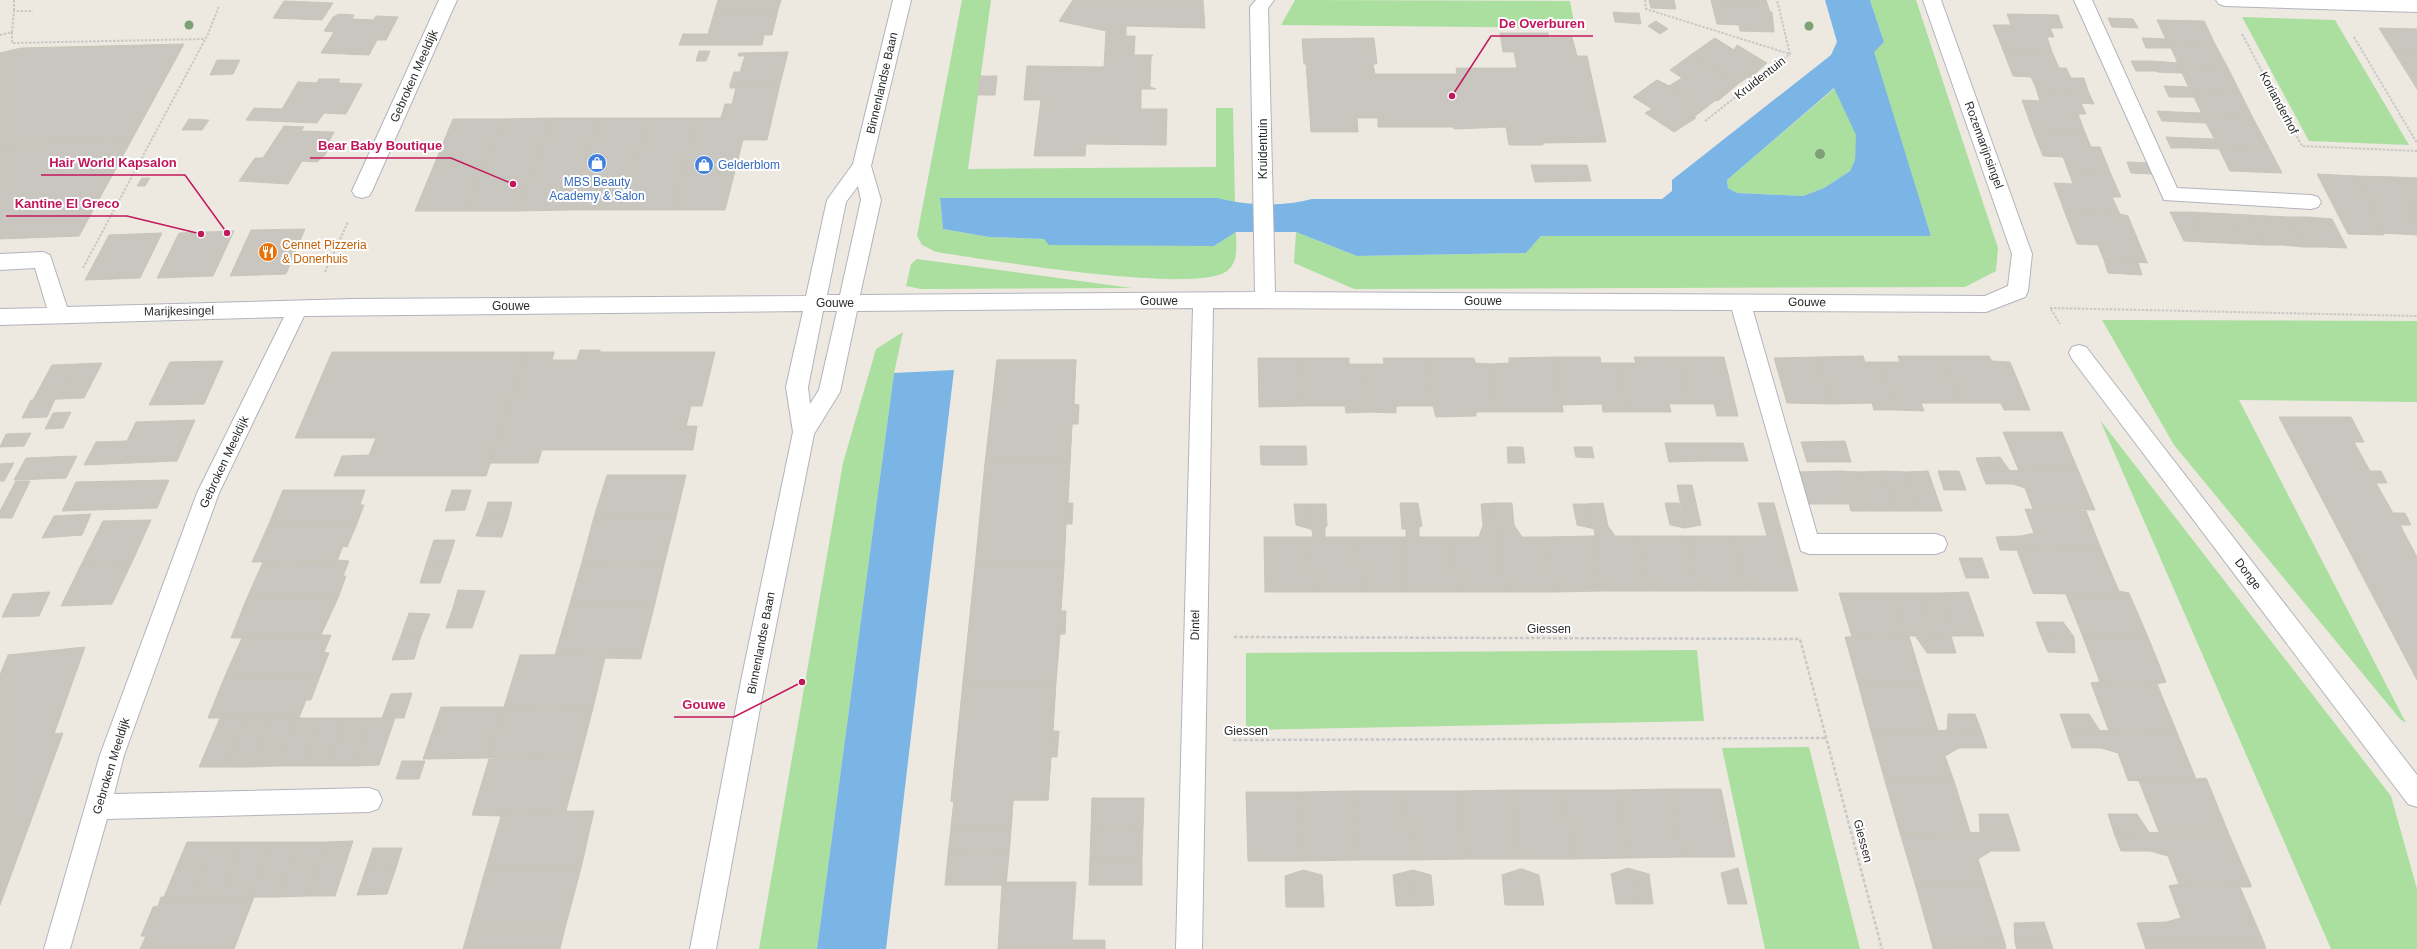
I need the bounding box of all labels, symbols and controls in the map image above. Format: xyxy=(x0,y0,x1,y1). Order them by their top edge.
callout: De Overburen xyxy=(1491,11,1593,36)
text: De Overburen xyxy=(1499,16,1585,31)
street label: Gebroken Meeldijk xyxy=(387,27,441,125)
street label: Binnenlandse Baan xyxy=(863,31,901,135)
street label: Kruidentuin xyxy=(1732,54,1788,102)
street label: Korianderhof xyxy=(2257,69,2302,137)
street label: Rozemarijnsingel xyxy=(1962,99,2006,191)
street label: Kruidentuin xyxy=(1256,119,1270,179)
callout: Bear Baby Boutique xyxy=(310,133,451,158)
text: Bear Baby Boutique xyxy=(318,138,442,153)
callout: Hair World Kapsalon xyxy=(41,150,185,175)
shop icon: MBS Beauty Academy & Salon xyxy=(586,152,608,174)
shop icon: Gelderblom xyxy=(693,154,715,176)
text: Hair World Kapsalon xyxy=(49,155,177,170)
place label: Gelderblom xyxy=(718,158,780,172)
place label: MBS Beauty Academy & Salon xyxy=(549,175,645,203)
callout: Kantine El Greco xyxy=(6,191,127,216)
text: Kantine El Greco xyxy=(15,196,119,211)
place label: Cennet Pizzeria & Donerhuis xyxy=(282,238,367,266)
restaurant icon: Cennet Pizzeria & Donerhuis xyxy=(257,241,279,263)
street label: Gouwe xyxy=(1140,294,1178,308)
street label: Gouwe xyxy=(1464,294,1502,308)
street label: Gouwe xyxy=(1788,295,1826,309)
street label: Gouwe xyxy=(816,296,854,310)
street label: Gouwe xyxy=(492,299,530,313)
street label: Marijkesingel xyxy=(144,303,214,319)
street label: Gebroken Meeldijk xyxy=(197,413,252,510)
street label: Donge xyxy=(2232,556,2264,593)
street label: Binnenlandse Baan xyxy=(744,591,778,695)
street label: Dintel xyxy=(1188,610,1202,640)
street label: Giessen xyxy=(1527,622,1571,636)
callout: Gouwe xyxy=(674,692,734,717)
text: Gouwe xyxy=(682,697,726,712)
street label: Gebroken Meeldijk xyxy=(90,715,133,816)
street label: Giessen xyxy=(1224,724,1268,738)
street label: Giessen xyxy=(1851,818,1875,864)

